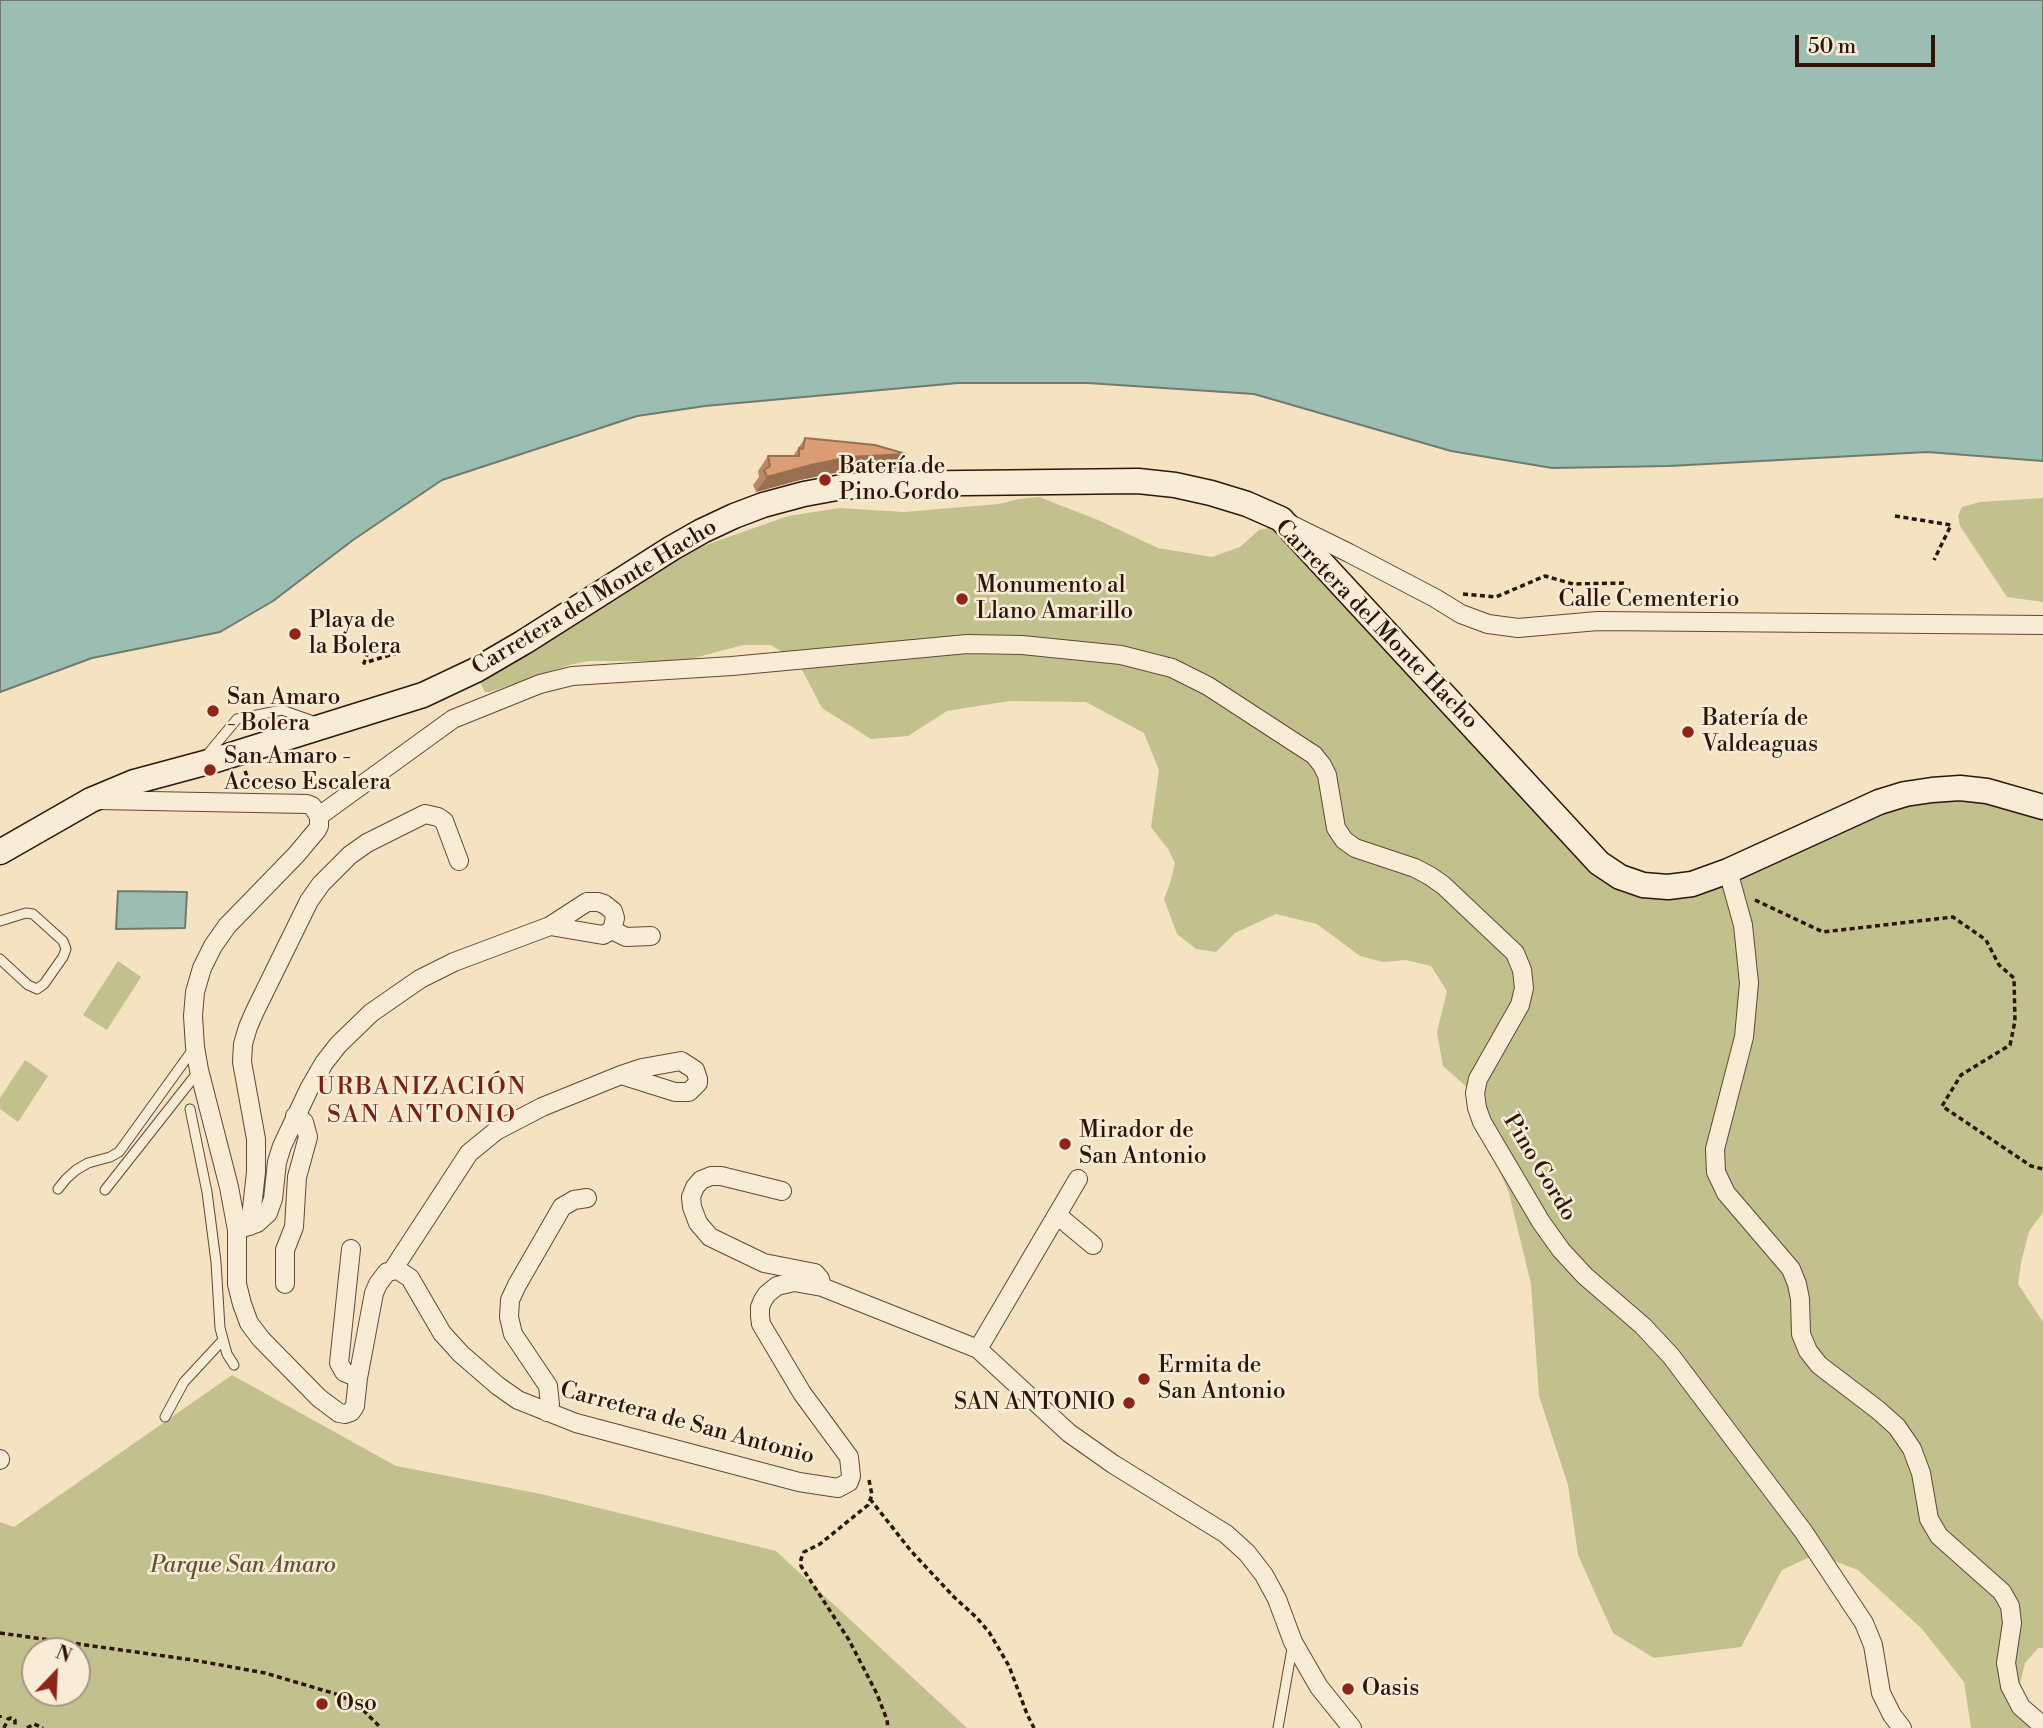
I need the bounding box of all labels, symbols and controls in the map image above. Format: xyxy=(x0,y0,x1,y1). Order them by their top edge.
scale bar xyxy=(1798,21,1938,65)
text: 50 m xyxy=(1808,34,1856,60)
place label: Batería de Pino Gordo xyxy=(839,453,959,507)
marker: Batería de Pino Gordo xyxy=(817,472,833,488)
street label: Carretera del Monte Hacho xyxy=(468,514,722,682)
street label: Carretera del Monte Hacho xyxy=(1269,514,1483,736)
place label: Monumento al Llano Amarillo xyxy=(976,572,1133,626)
street label: Calle Cementerio xyxy=(1559,586,1739,614)
marker: Monumento al Llano Amarillo xyxy=(954,591,970,607)
place label: Playa de la Bolera xyxy=(309,607,401,661)
marker: Playa de la Bolera xyxy=(287,626,303,642)
place label: San Amaro - Bolera xyxy=(227,684,340,738)
marker: San Amaro - Bolera xyxy=(205,703,221,719)
place label: Batería de Valdeaguas xyxy=(1702,705,1818,759)
marker: Batería de Valdeaguas xyxy=(1680,724,1696,740)
place label: San Amaro - Acceso Escalera xyxy=(224,743,391,797)
marker: San Amaro - Acceso Escalera xyxy=(202,762,218,778)
district label: URBANIZACIÓN SAN ANTONIO xyxy=(318,1074,526,1130)
street label: Pino Gordo xyxy=(1496,1109,1582,1227)
place label: Mirador de San Antonio xyxy=(1079,1117,1207,1171)
marker: Mirador de San Antonio xyxy=(1057,1136,1073,1152)
place label: Ermita de San Antonio xyxy=(1158,1352,1286,1406)
marker: Ermita de San Antonio xyxy=(1136,1371,1152,1387)
street label: Carretera de San Antonio xyxy=(557,1377,817,1471)
place label: SAN ANTONIO xyxy=(954,1389,1115,1417)
marker: SAN ANTONIO xyxy=(1121,1395,1137,1411)
park label: Parque San Amaro xyxy=(150,1552,336,1580)
north arrow xyxy=(21,1637,91,1707)
text: N xyxy=(52,1641,75,1668)
place label: Oasis xyxy=(1362,1675,1419,1703)
marker: Oasis xyxy=(1340,1681,1356,1697)
place label: Oso xyxy=(336,1690,377,1718)
marker: Oso xyxy=(314,1696,330,1712)

